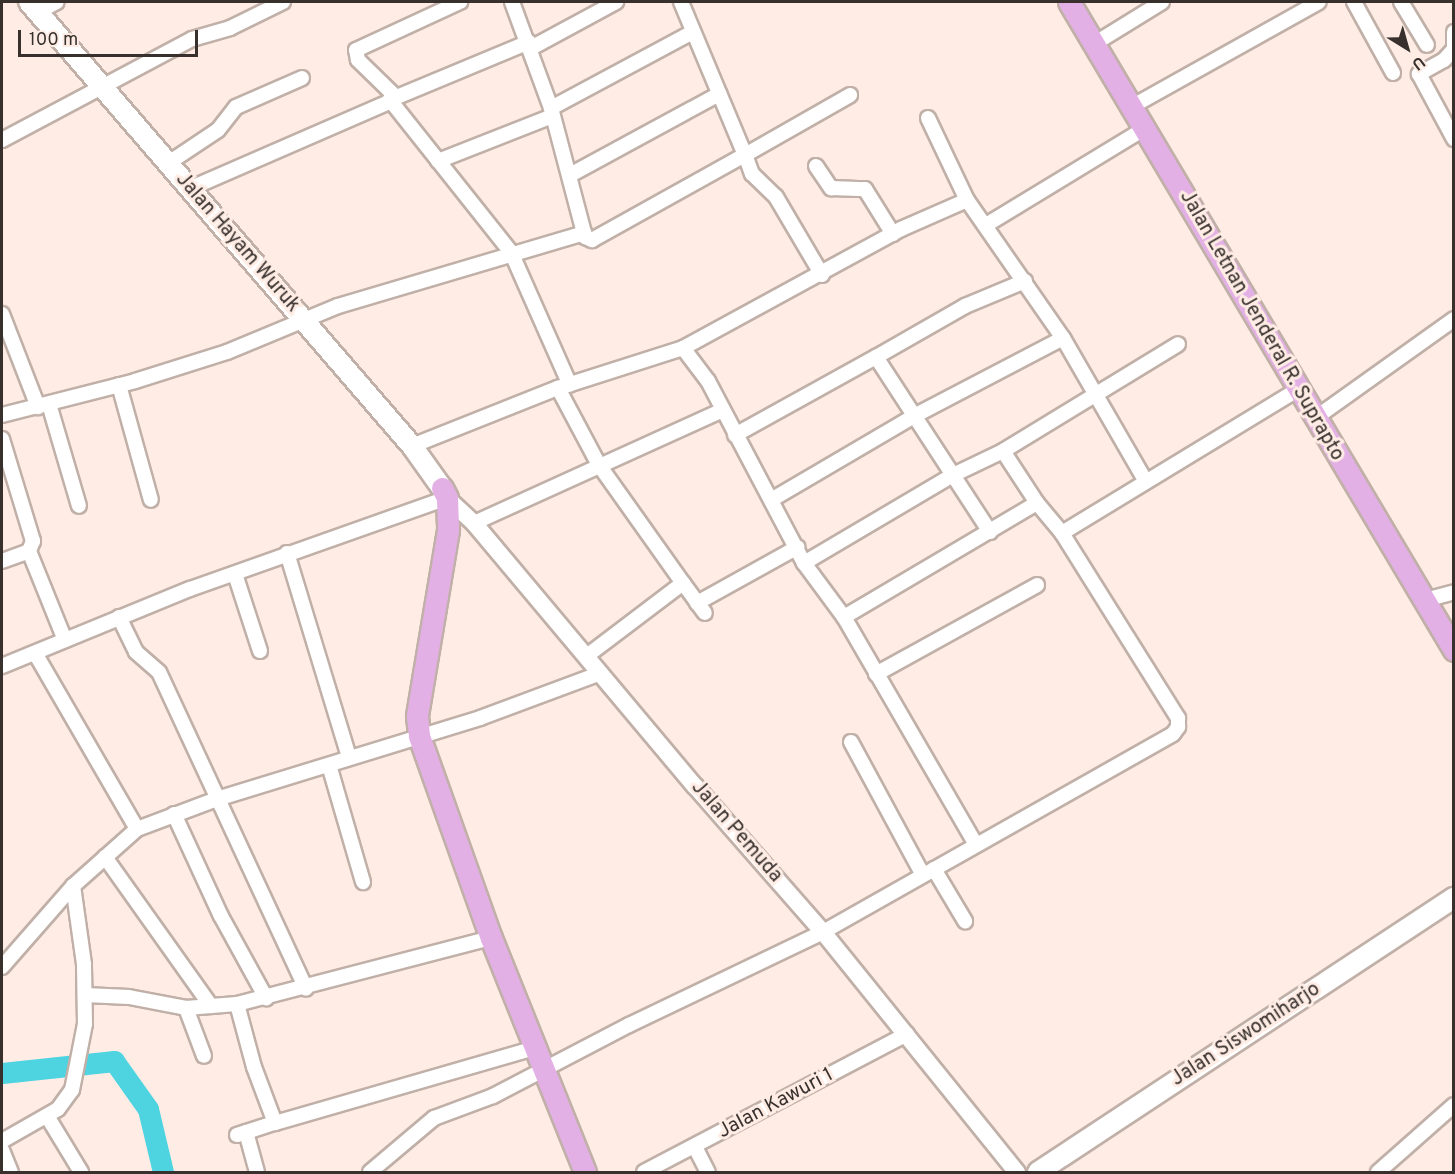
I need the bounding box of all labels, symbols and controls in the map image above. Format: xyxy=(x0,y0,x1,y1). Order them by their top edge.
scale bar xyxy=(21,18,201,56)
north arrow xyxy=(1377,18,1437,78)
text: 100 m xyxy=(29,29,78,52)
text: U xyxy=(1407,51,1428,74)
street label: Jalan Hayam Wuruk xyxy=(170,168,304,318)
street label: Jalan Letnan Jenderal R. Suprapto xyxy=(1174,187,1348,465)
street label: Jalan Pemuda xyxy=(685,776,787,888)
street label: Jalan Siswomiharjo xyxy=(1167,978,1325,1092)
street label: Jalan Kawuri 1 xyxy=(714,1064,838,1144)

